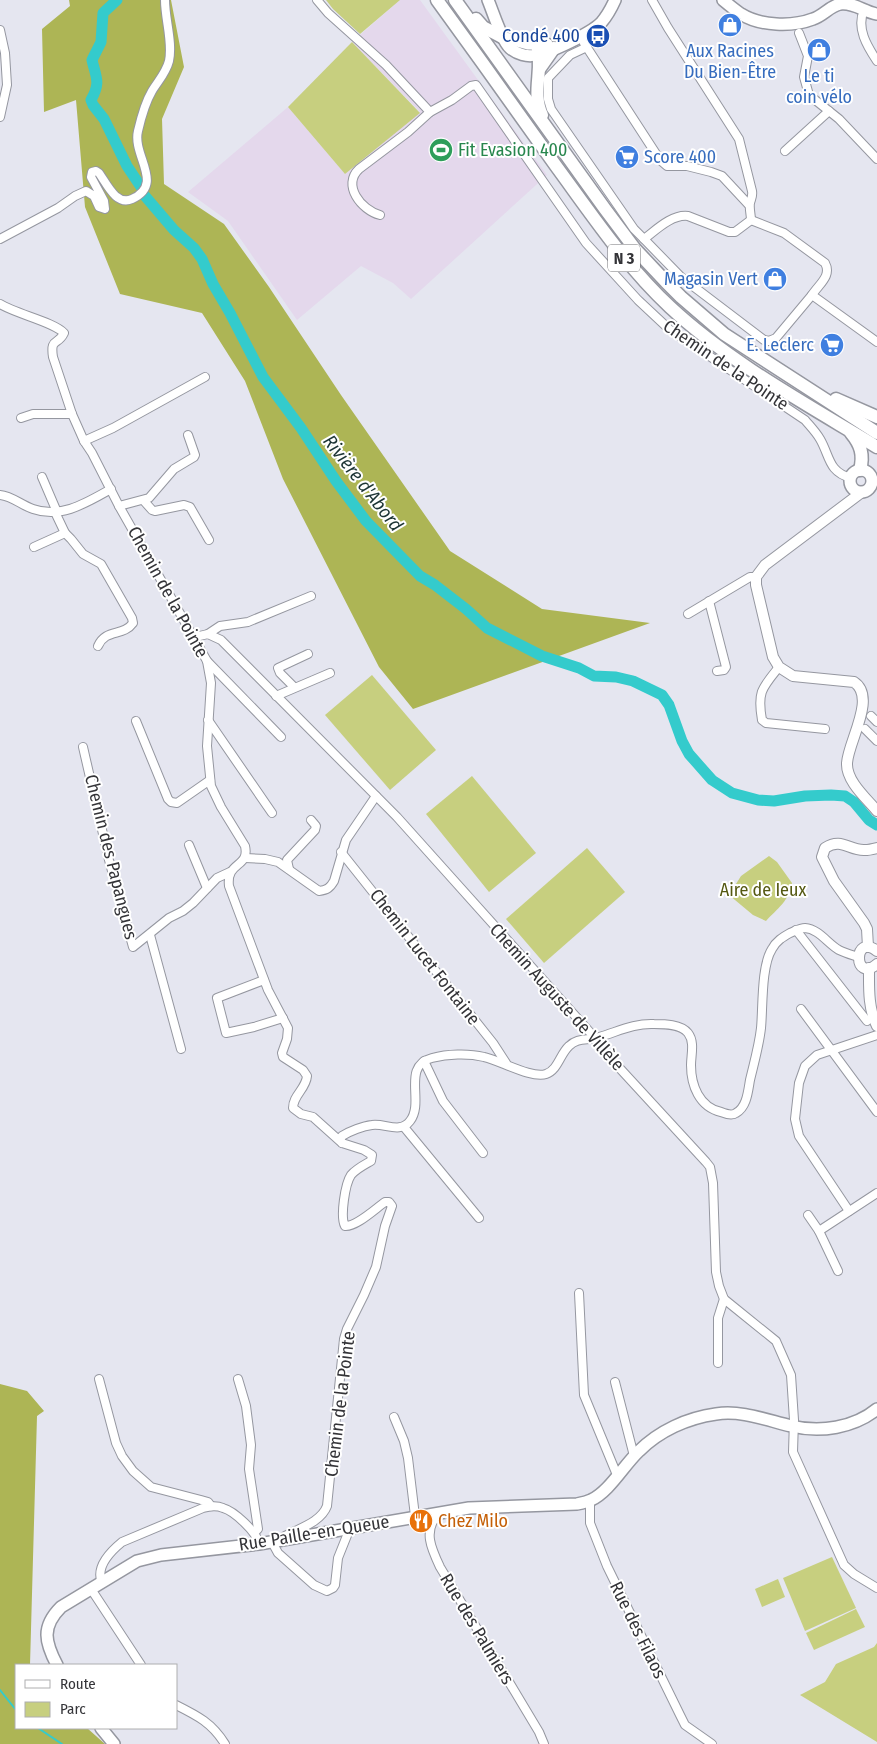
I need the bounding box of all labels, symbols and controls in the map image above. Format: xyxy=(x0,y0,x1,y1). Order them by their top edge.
shop icon: Aux Racines Du Bien-Être xyxy=(717,12,743,38)
bus stop icon: Condé 400 xyxy=(585,23,611,49)
place label: Condé 400 xyxy=(502,25,580,47)
shop icon: Le ti coin vélo xyxy=(806,37,832,63)
place label: Aux Racines Du Bien-Être xyxy=(684,40,776,83)
place label: Le ti coin vélo xyxy=(786,65,852,108)
sports icon: Fit Evasion 400 xyxy=(428,137,454,163)
place label: Fit Evasion 400 xyxy=(458,139,567,161)
supermarket icon: Score 400 xyxy=(614,144,640,170)
place label: Score 400 xyxy=(644,146,716,168)
road number: N 3 xyxy=(608,244,640,272)
shop icon: Magasin Vert xyxy=(762,266,788,292)
place label: Magasin Vert xyxy=(664,268,758,290)
street label: Chemin de la Pointe xyxy=(659,315,793,415)
supermarket icon: E. Leclerc xyxy=(819,332,845,358)
place label: E. Leclerc xyxy=(746,334,814,356)
water label: Rivière d'Abord xyxy=(318,430,408,536)
street label: Chemin de la Pointe xyxy=(123,522,213,662)
street label: Chemin des Papangues xyxy=(80,772,142,942)
park label: Aire de Ieux xyxy=(720,879,806,901)
street label: Chemin Lucet Fontaine xyxy=(365,885,485,1030)
street label: Chemin Auguste de Villèle xyxy=(485,919,629,1075)
street label: Chemin de la Pointe xyxy=(320,1330,360,1478)
restaurant icon: Chez Milo xyxy=(408,1508,434,1534)
street label: Rue Paille-en-Queue xyxy=(237,1510,391,1556)
place label: Chez Milo xyxy=(438,1510,508,1532)
street label: Rue des Palmiers xyxy=(435,1569,519,1689)
street label: Rue des Filaos xyxy=(605,1578,671,1682)
legend xyxy=(15,1664,178,1729)
text: Route xyxy=(60,1675,96,1693)
text: Parc xyxy=(60,1700,86,1718)

